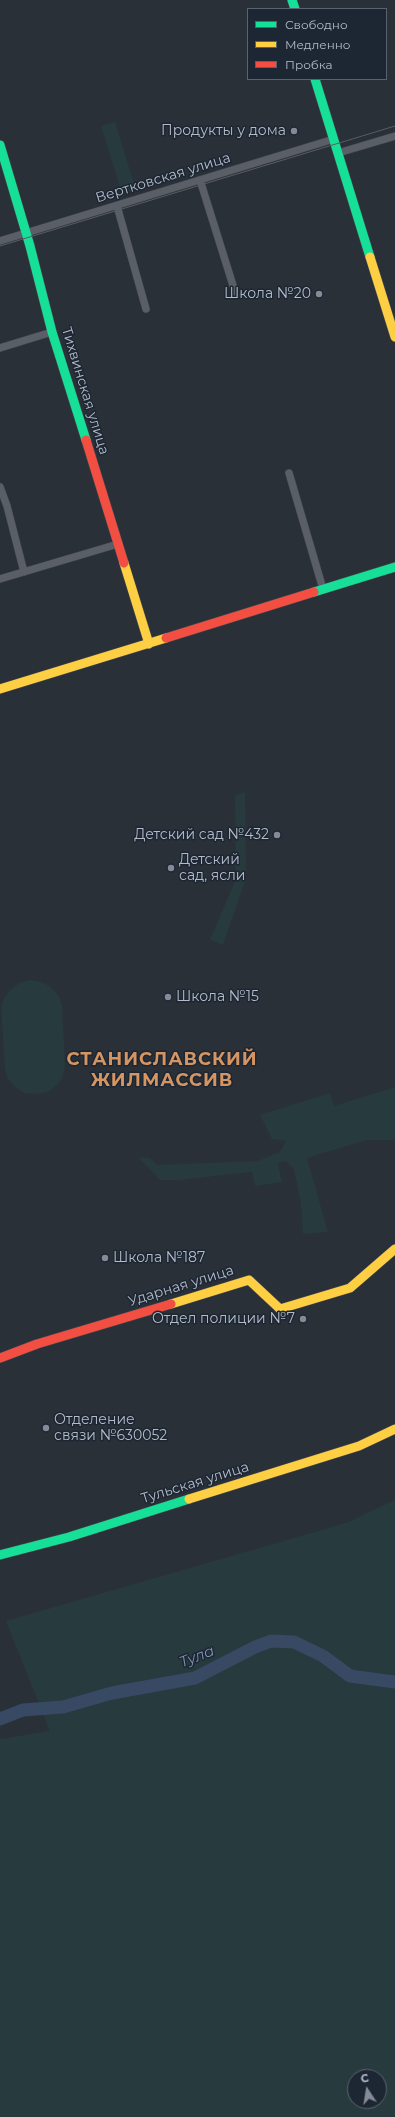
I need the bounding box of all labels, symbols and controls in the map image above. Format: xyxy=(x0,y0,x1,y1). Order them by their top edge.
legend xyxy=(247,8,387,80)
text: Свободно xyxy=(285,17,348,32)
text: Медленно xyxy=(285,37,350,52)
text: Пробка xyxy=(285,57,333,72)
place label: Продукты у дома xyxy=(161,123,286,139)
marker: Продукты у дома xyxy=(289,126,299,136)
street label: Вертковская улица xyxy=(93,149,233,207)
place label: Школа №20 xyxy=(224,286,311,302)
marker: Школа №20 xyxy=(314,289,324,299)
street label: Тихвинская улица xyxy=(58,325,112,457)
place label: Детский сад №432 xyxy=(134,827,269,843)
marker: Детский сад №432 xyxy=(272,830,282,840)
place label: Детский сад, ясли xyxy=(179,852,245,884)
marker: Детский сад, ясли xyxy=(166,863,176,873)
place label: Школа №15 xyxy=(176,989,259,1005)
marker: Школа №15 xyxy=(163,992,173,1002)
district label: СТАНИСЛАВСКИЙ ЖИЛМАССИВ xyxy=(67,1049,257,1092)
place label: Школа №187 xyxy=(113,1250,205,1266)
marker: Школа №187 xyxy=(100,1253,110,1263)
street label: Ударная улица xyxy=(126,1262,236,1310)
place label: Отдел полиции №7 xyxy=(152,1311,295,1327)
marker: Отдел полиции №7 xyxy=(298,1314,308,1324)
place label: Отделение связи №630052 xyxy=(54,1412,167,1444)
marker: Отделение связи №630052 xyxy=(41,1423,51,1433)
street label: Тульская улица xyxy=(139,1459,251,1507)
water label: Тула xyxy=(177,1642,217,1672)
north arrow xyxy=(347,2069,387,2109)
text: С xyxy=(359,2071,370,2086)

